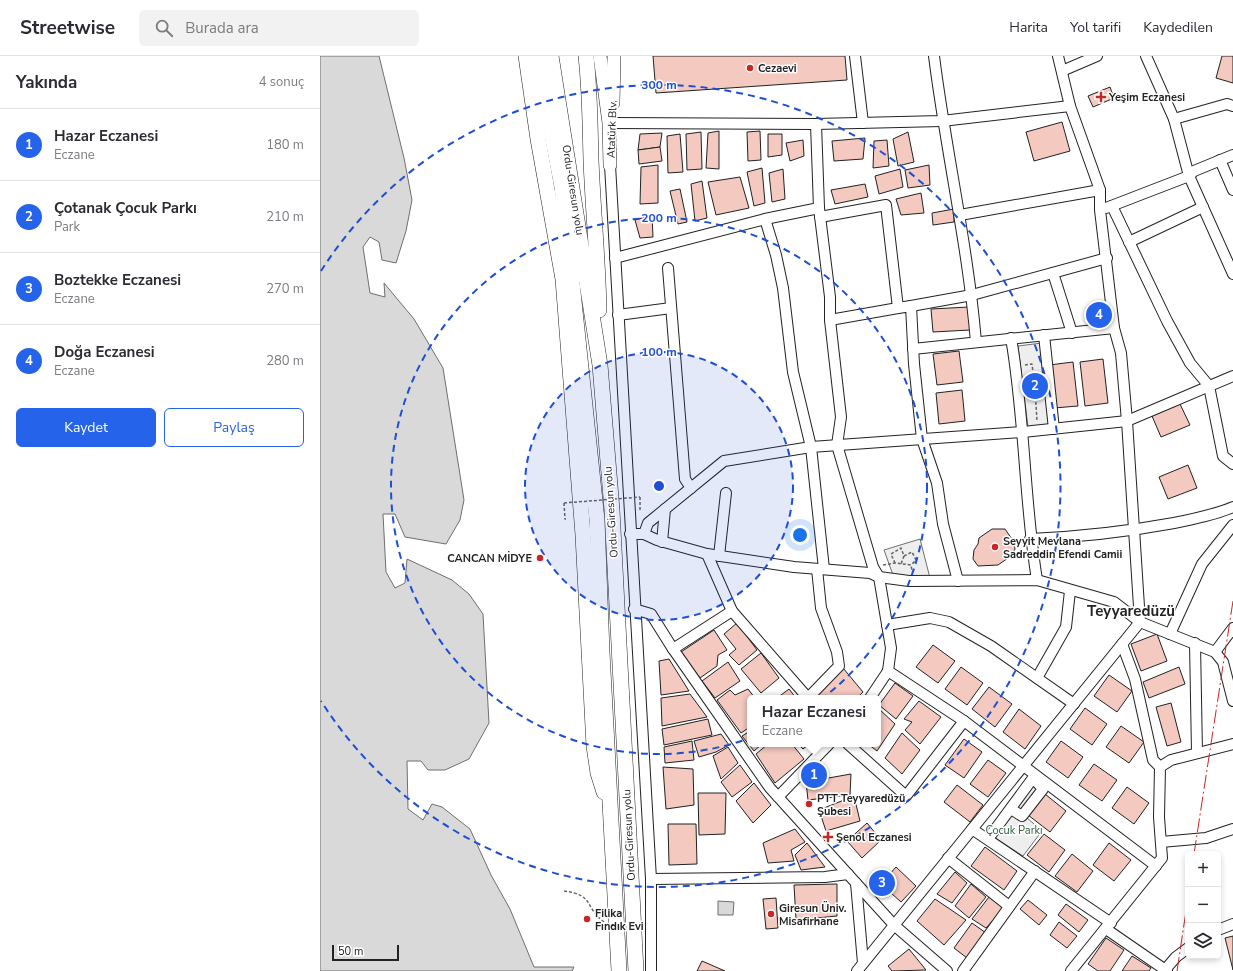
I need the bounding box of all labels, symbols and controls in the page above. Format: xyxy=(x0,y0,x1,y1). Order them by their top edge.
search box xyxy=(139,10,419,46)
text: Streetwise xyxy=(20,15,115,41)
icon: search xyxy=(153,17,175,39)
text: Burada ara xyxy=(185,18,259,38)
text: Harita xyxy=(1009,18,1048,37)
text: Yol tarifi xyxy=(1070,18,1121,37)
text: Kaydedilen xyxy=(1143,18,1213,37)
place label: Cezaevi xyxy=(758,61,797,76)
marker: Cezaevi xyxy=(745,63,755,73)
text: Yakında xyxy=(16,71,77,94)
text: 4 sonuç xyxy=(259,73,304,91)
text: 300 m xyxy=(641,77,677,93)
place label: Yeşim Eczanesi xyxy=(1108,90,1185,105)
marker: Yeşim Eczanesi xyxy=(1096,92,1106,102)
street label: Atatürk Blv. xyxy=(603,100,621,158)
text: Hazar Eczanesi xyxy=(54,126,158,146)
text: 1 xyxy=(25,136,33,154)
text: 180 m xyxy=(266,136,304,154)
street label: Ordu-Giresun yolu xyxy=(558,144,588,236)
text: Eczane xyxy=(54,146,95,164)
text: Çotanak Çocuk Parkı xyxy=(54,198,197,218)
text: 2 xyxy=(25,208,33,226)
text: 210 m xyxy=(266,208,304,226)
text: 200 m xyxy=(641,210,677,226)
text: Park xyxy=(54,218,80,236)
text: Boztekke Eczanesi xyxy=(54,270,181,290)
text: 3 xyxy=(25,280,33,298)
text: 270 m xyxy=(266,280,304,298)
text: Eczane xyxy=(54,290,95,308)
pin: 4 xyxy=(1086,300,1112,330)
text: Doğa Eczanesi xyxy=(54,342,155,362)
text: 100 m xyxy=(641,344,677,360)
text: 4 xyxy=(25,352,33,370)
text: 280 m xyxy=(266,352,304,370)
text: Eczane xyxy=(54,362,95,380)
pin: 2 xyxy=(1022,371,1048,401)
button: Kaydet xyxy=(16,408,156,447)
button: Paylaş xyxy=(164,408,304,447)
street label: Ordu-Giresun yolu xyxy=(600,466,622,558)
centre of rings xyxy=(652,479,666,493)
your location xyxy=(790,525,810,545)
place label: Seyyit Mevlana Sadreddin Efendi Camii xyxy=(1003,534,1123,562)
marker: Seyyit Mevlana Sadreddin Efendi Camii xyxy=(990,542,1000,552)
place label: CANCAN MİDYE xyxy=(447,550,532,566)
marker: CANCAN MİDYE xyxy=(535,553,545,563)
district label: Teyyaredüzü xyxy=(1087,601,1175,621)
popup xyxy=(747,695,881,747)
text: Hazar Eczanesi xyxy=(762,702,866,722)
text: Eczane xyxy=(762,722,803,740)
pin: 1 xyxy=(801,760,827,790)
street label: Ordu-Giresun yolu xyxy=(619,789,639,881)
place label: PTT Teyyaredüzü Şubesi xyxy=(817,791,905,819)
marker: PTT Teyyaredüzü Şubesi xyxy=(804,799,814,809)
park label: Çocuk Parkı xyxy=(985,823,1043,838)
place label: Şenol Eczanesi xyxy=(836,830,912,845)
marker: Şenol Eczanesi xyxy=(823,832,833,842)
map controls xyxy=(1185,851,1221,959)
button: + xyxy=(1185,851,1221,887)
pin: 3 xyxy=(869,868,895,898)
button: − xyxy=(1185,887,1221,923)
place label: Giresun Üniv. Misafirhane xyxy=(779,900,847,929)
place label: Filika Fındık Evi xyxy=(595,906,644,934)
marker: Giresun Üniv. Misafirhane xyxy=(766,909,776,919)
marker: Filika Fındık Evi xyxy=(582,914,592,924)
button: layers xyxy=(1185,923,1221,959)
scale bar xyxy=(332,943,399,962)
text: 50 m xyxy=(338,944,363,959)

